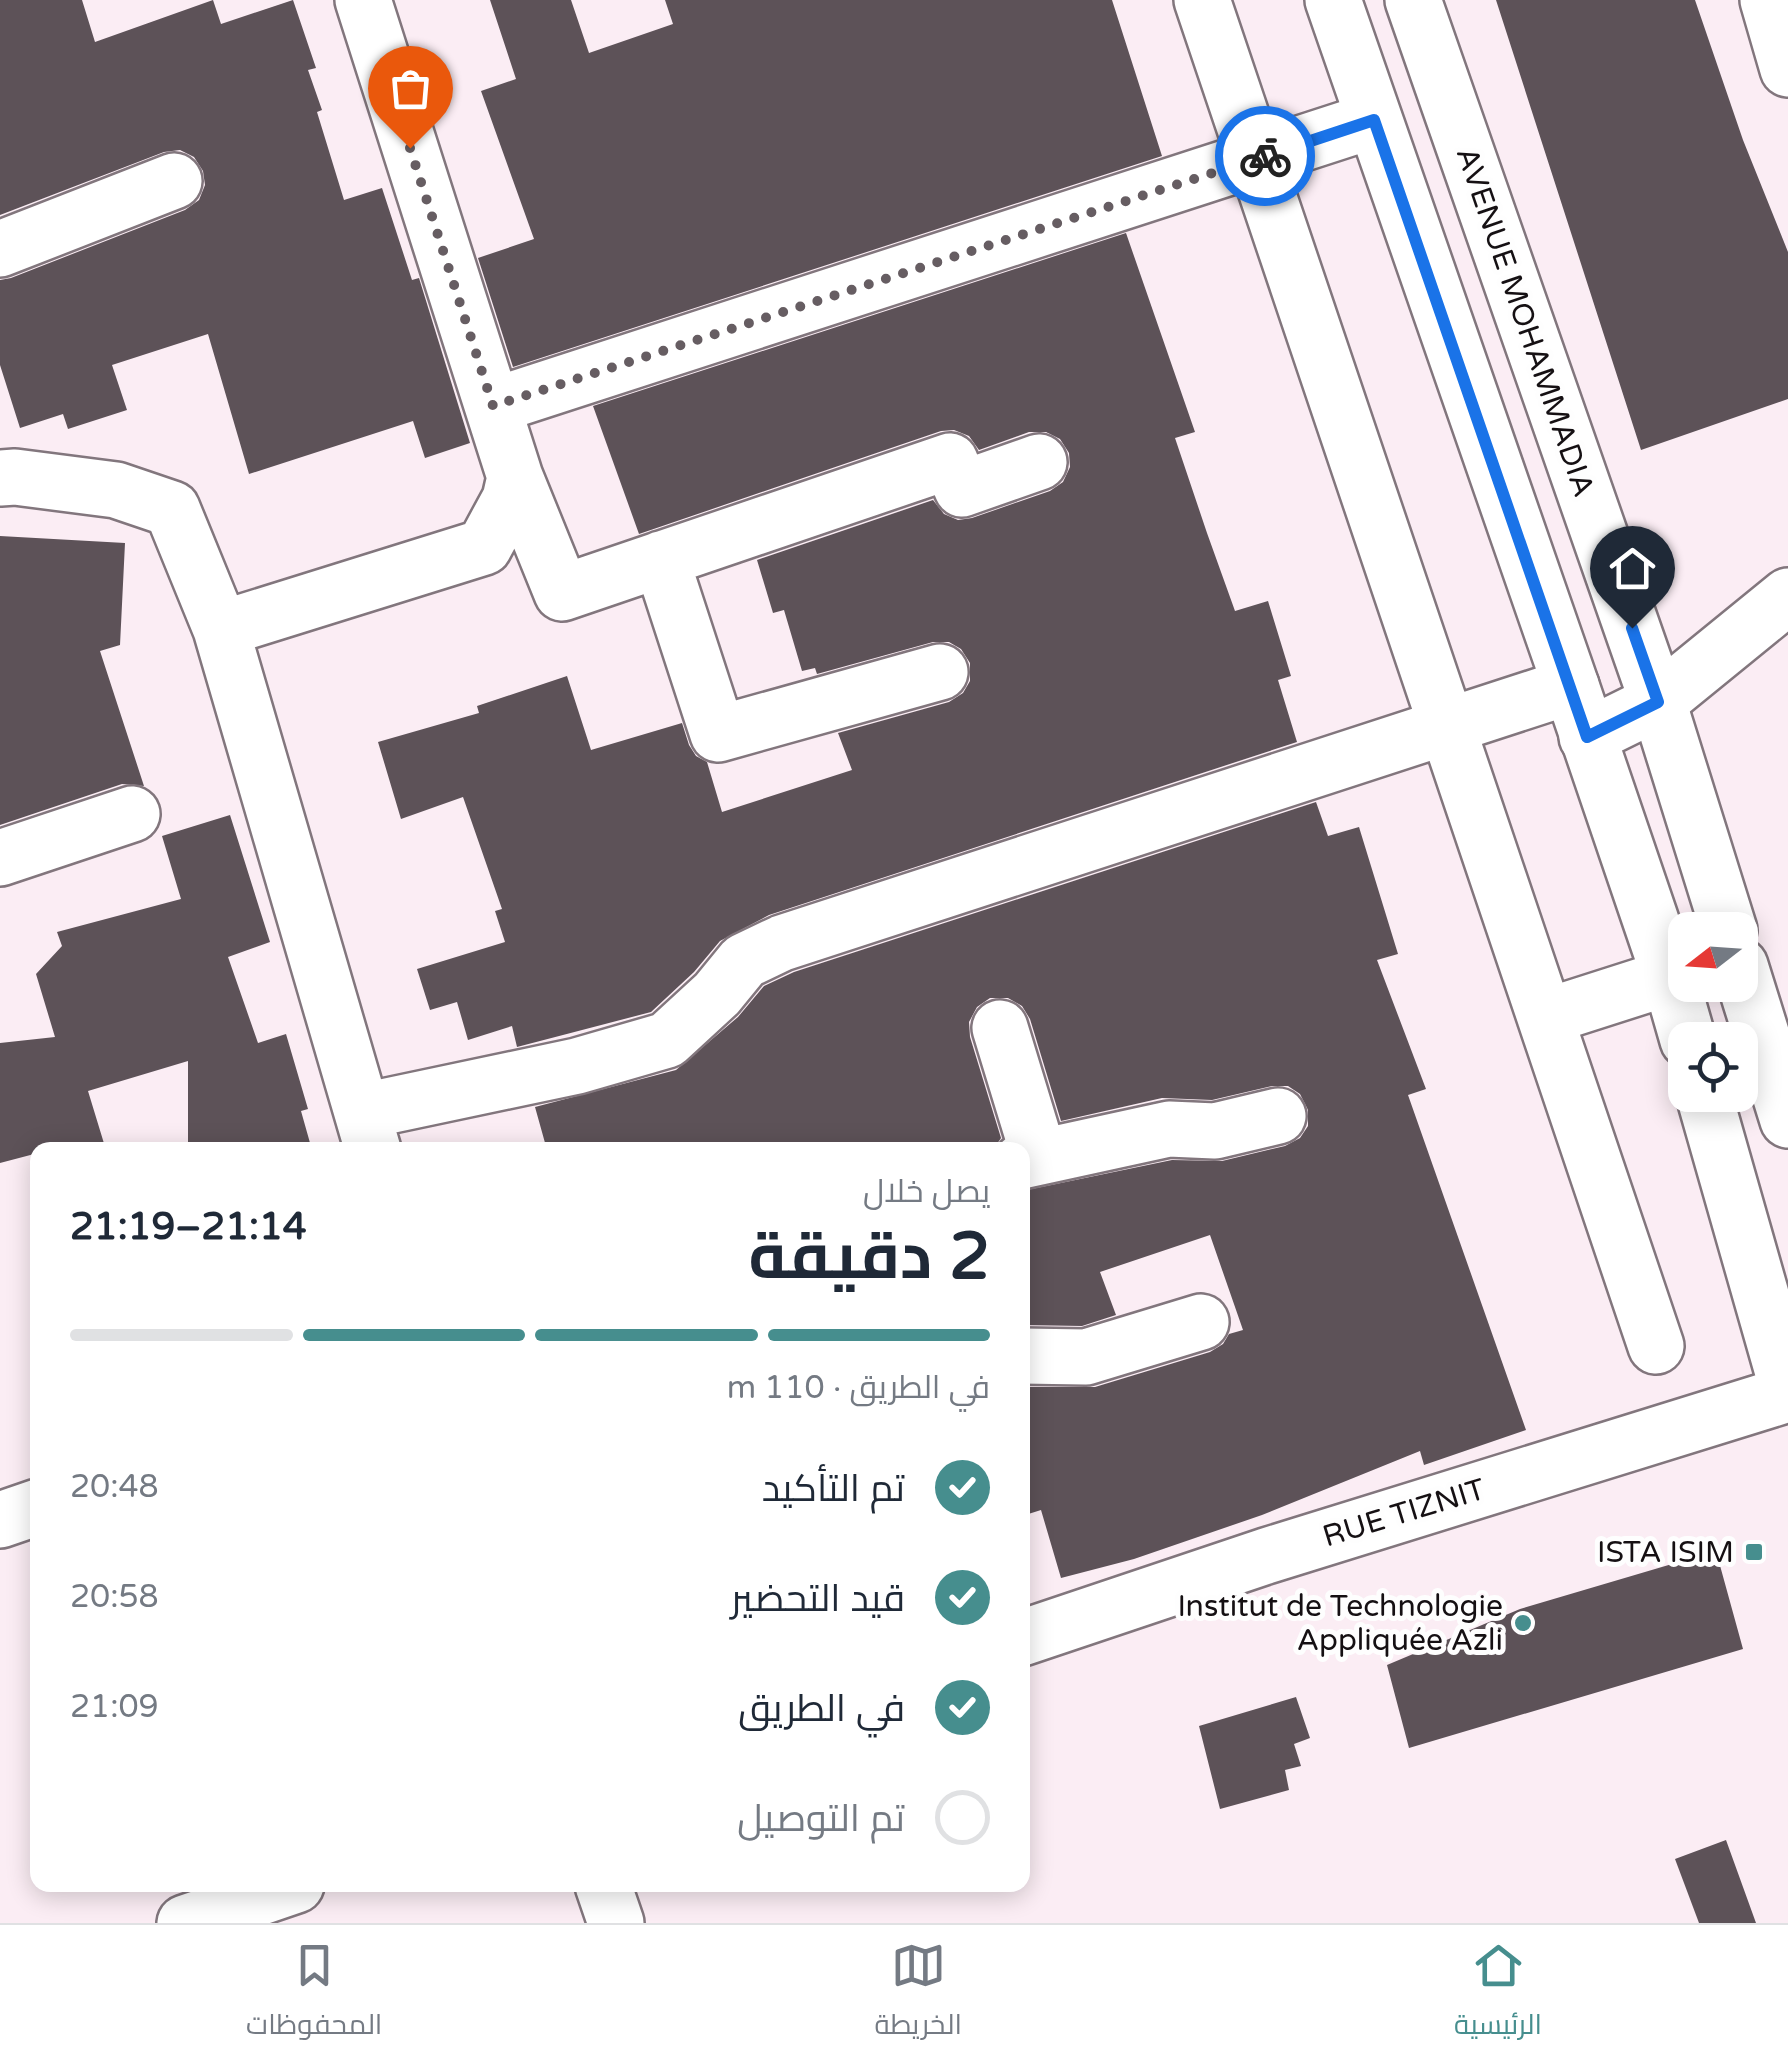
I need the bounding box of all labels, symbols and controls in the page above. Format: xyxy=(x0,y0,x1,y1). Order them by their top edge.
pin xyxy=(368,46,453,149)
icon: bag xyxy=(383,61,438,116)
courier xyxy=(1215,106,1315,206)
icon: bike xyxy=(1238,129,1293,184)
street label: AVENUE MOHAMMADIA xyxy=(1448,142,1602,502)
pin xyxy=(1590,526,1675,629)
icon: home xyxy=(1605,541,1660,596)
north arrow xyxy=(1668,912,1758,1002)
map controls xyxy=(1668,912,1758,1112)
button: locate xyxy=(1668,1022,1758,1112)
text: يصل خلال xyxy=(863,1173,990,1211)
text: 21:14–21:19 xyxy=(70,1204,307,1250)
text: 2 دقيقة xyxy=(749,1218,990,1297)
text: في الطريق · 110 m xyxy=(727,1369,990,1407)
icon: check xyxy=(935,1460,990,1515)
text: تم التأكيد xyxy=(762,1466,905,1512)
text: 20:48 xyxy=(70,1468,159,1506)
street label: RUE TIZNIT xyxy=(1318,1471,1490,1555)
place label: ISTA ISIM xyxy=(1597,1534,1734,1571)
marker: ISTA ISIM xyxy=(1743,1541,1765,1563)
icon: check xyxy=(935,1570,990,1625)
text: قيد التحضير xyxy=(731,1576,905,1622)
text: 20:58 xyxy=(70,1578,159,1616)
place label: Institut de Technologie Appliquée Azli xyxy=(1177,1588,1503,1659)
marker: Institut de Technologie Appliquée Azli xyxy=(1512,1612,1534,1634)
icon: check xyxy=(935,1680,990,1735)
text: في الطريق xyxy=(738,1686,905,1732)
text: 21:09 xyxy=(70,1688,159,1726)
text: تم التوصيل xyxy=(737,1796,905,1842)
tab: المحفوظات xyxy=(246,1938,382,2050)
tab: الخريطة xyxy=(875,1938,962,2050)
tab: الرئيسية xyxy=(1454,1938,1542,2050)

